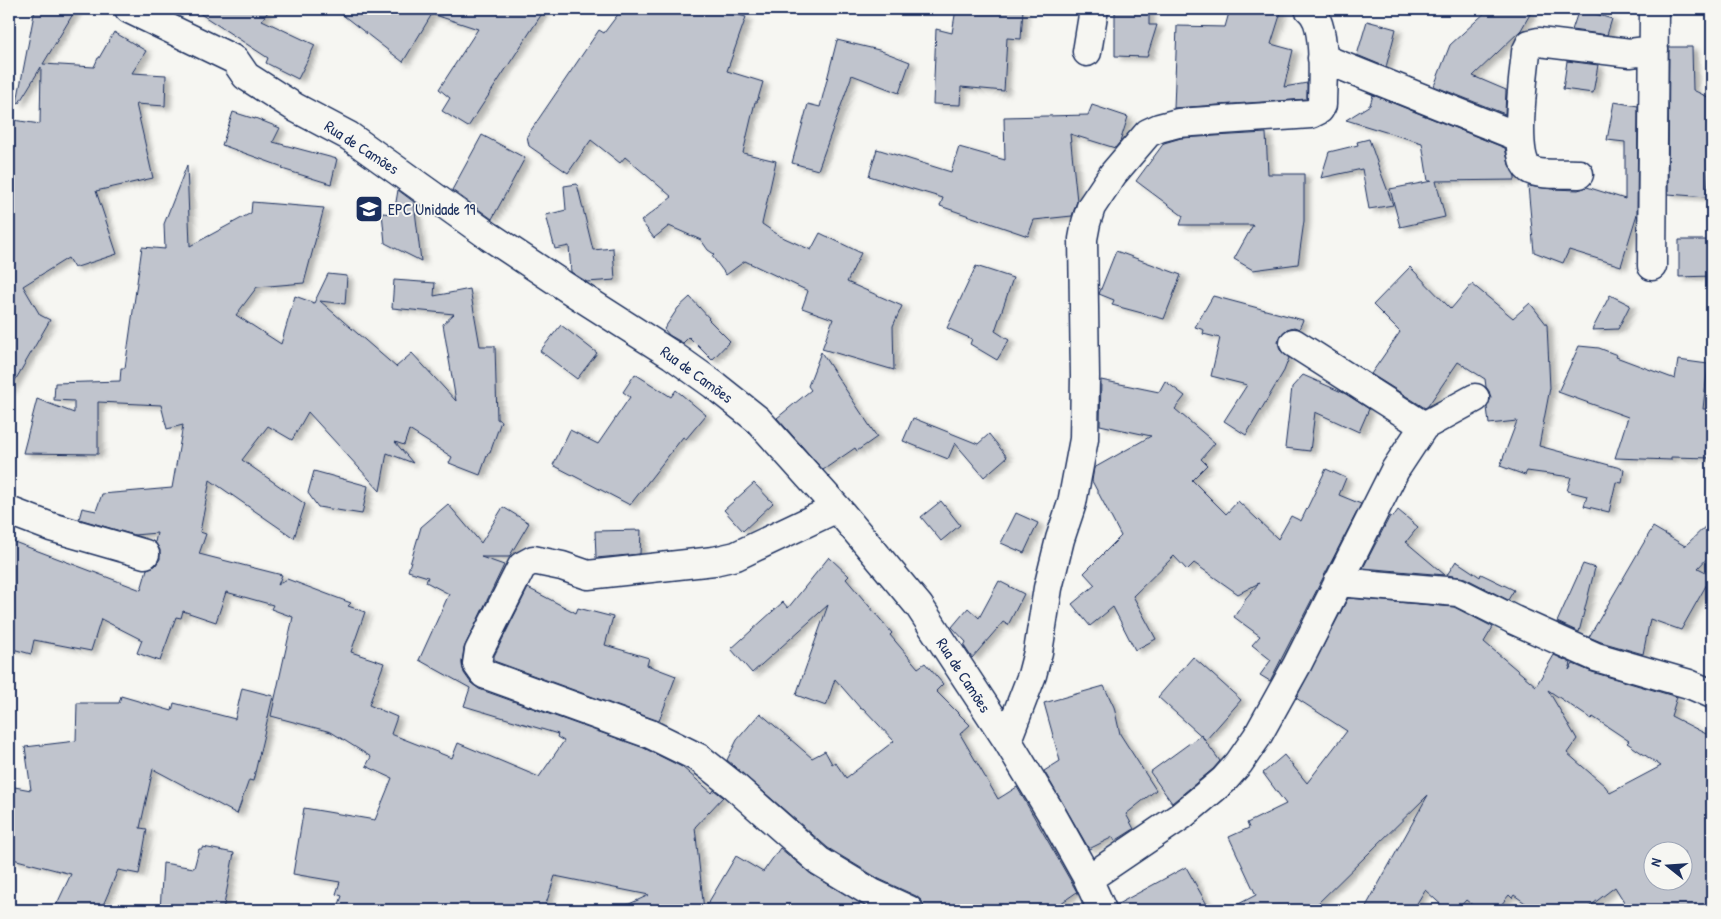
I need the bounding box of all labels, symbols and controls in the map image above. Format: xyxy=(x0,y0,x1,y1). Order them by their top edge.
street label: Rua de Camões xyxy=(320,115,404,179)
school or university icon: EPC Unidade 19 xyxy=(354,194,384,224)
place label: EPC Unidade 19 xyxy=(388,198,475,220)
street label: Rua de Camões xyxy=(656,340,738,408)
street label: Rua de Camões xyxy=(932,633,996,717)
north arrow xyxy=(1644,842,1694,892)
text: N xyxy=(1645,855,1665,868)

